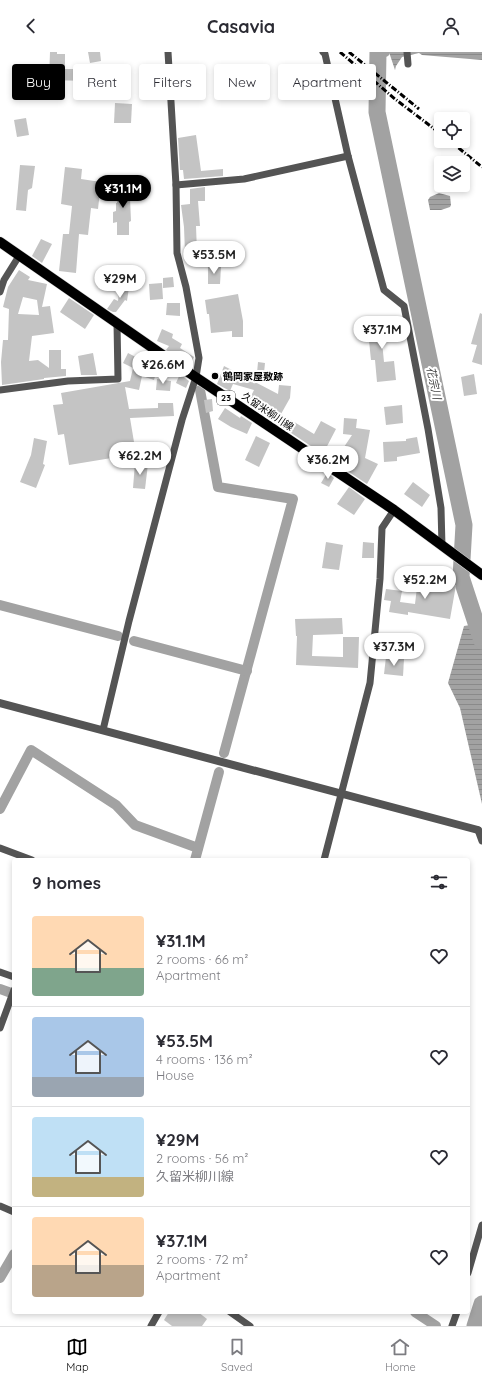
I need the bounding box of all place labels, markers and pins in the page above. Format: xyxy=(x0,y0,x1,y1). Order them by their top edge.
pin: ¥31.1M xyxy=(90,175,156,209)
pin: ¥53.5M xyxy=(181,241,247,275)
pin: ¥29M xyxy=(96,265,144,299)
pin: ¥37.1M xyxy=(349,316,415,350)
pin: ¥26.6M xyxy=(130,351,196,385)
place label: 鶴岡家屋敷跡 xyxy=(222,370,283,383)
marker: 鶴岡家屋敷跡 xyxy=(210,371,220,381)
pin: ¥62.2M xyxy=(107,442,173,476)
pin: ¥36.2M xyxy=(295,446,361,480)
pin: ¥52.2M xyxy=(392,566,458,600)
pin: ¥37.3M xyxy=(361,633,427,667)

